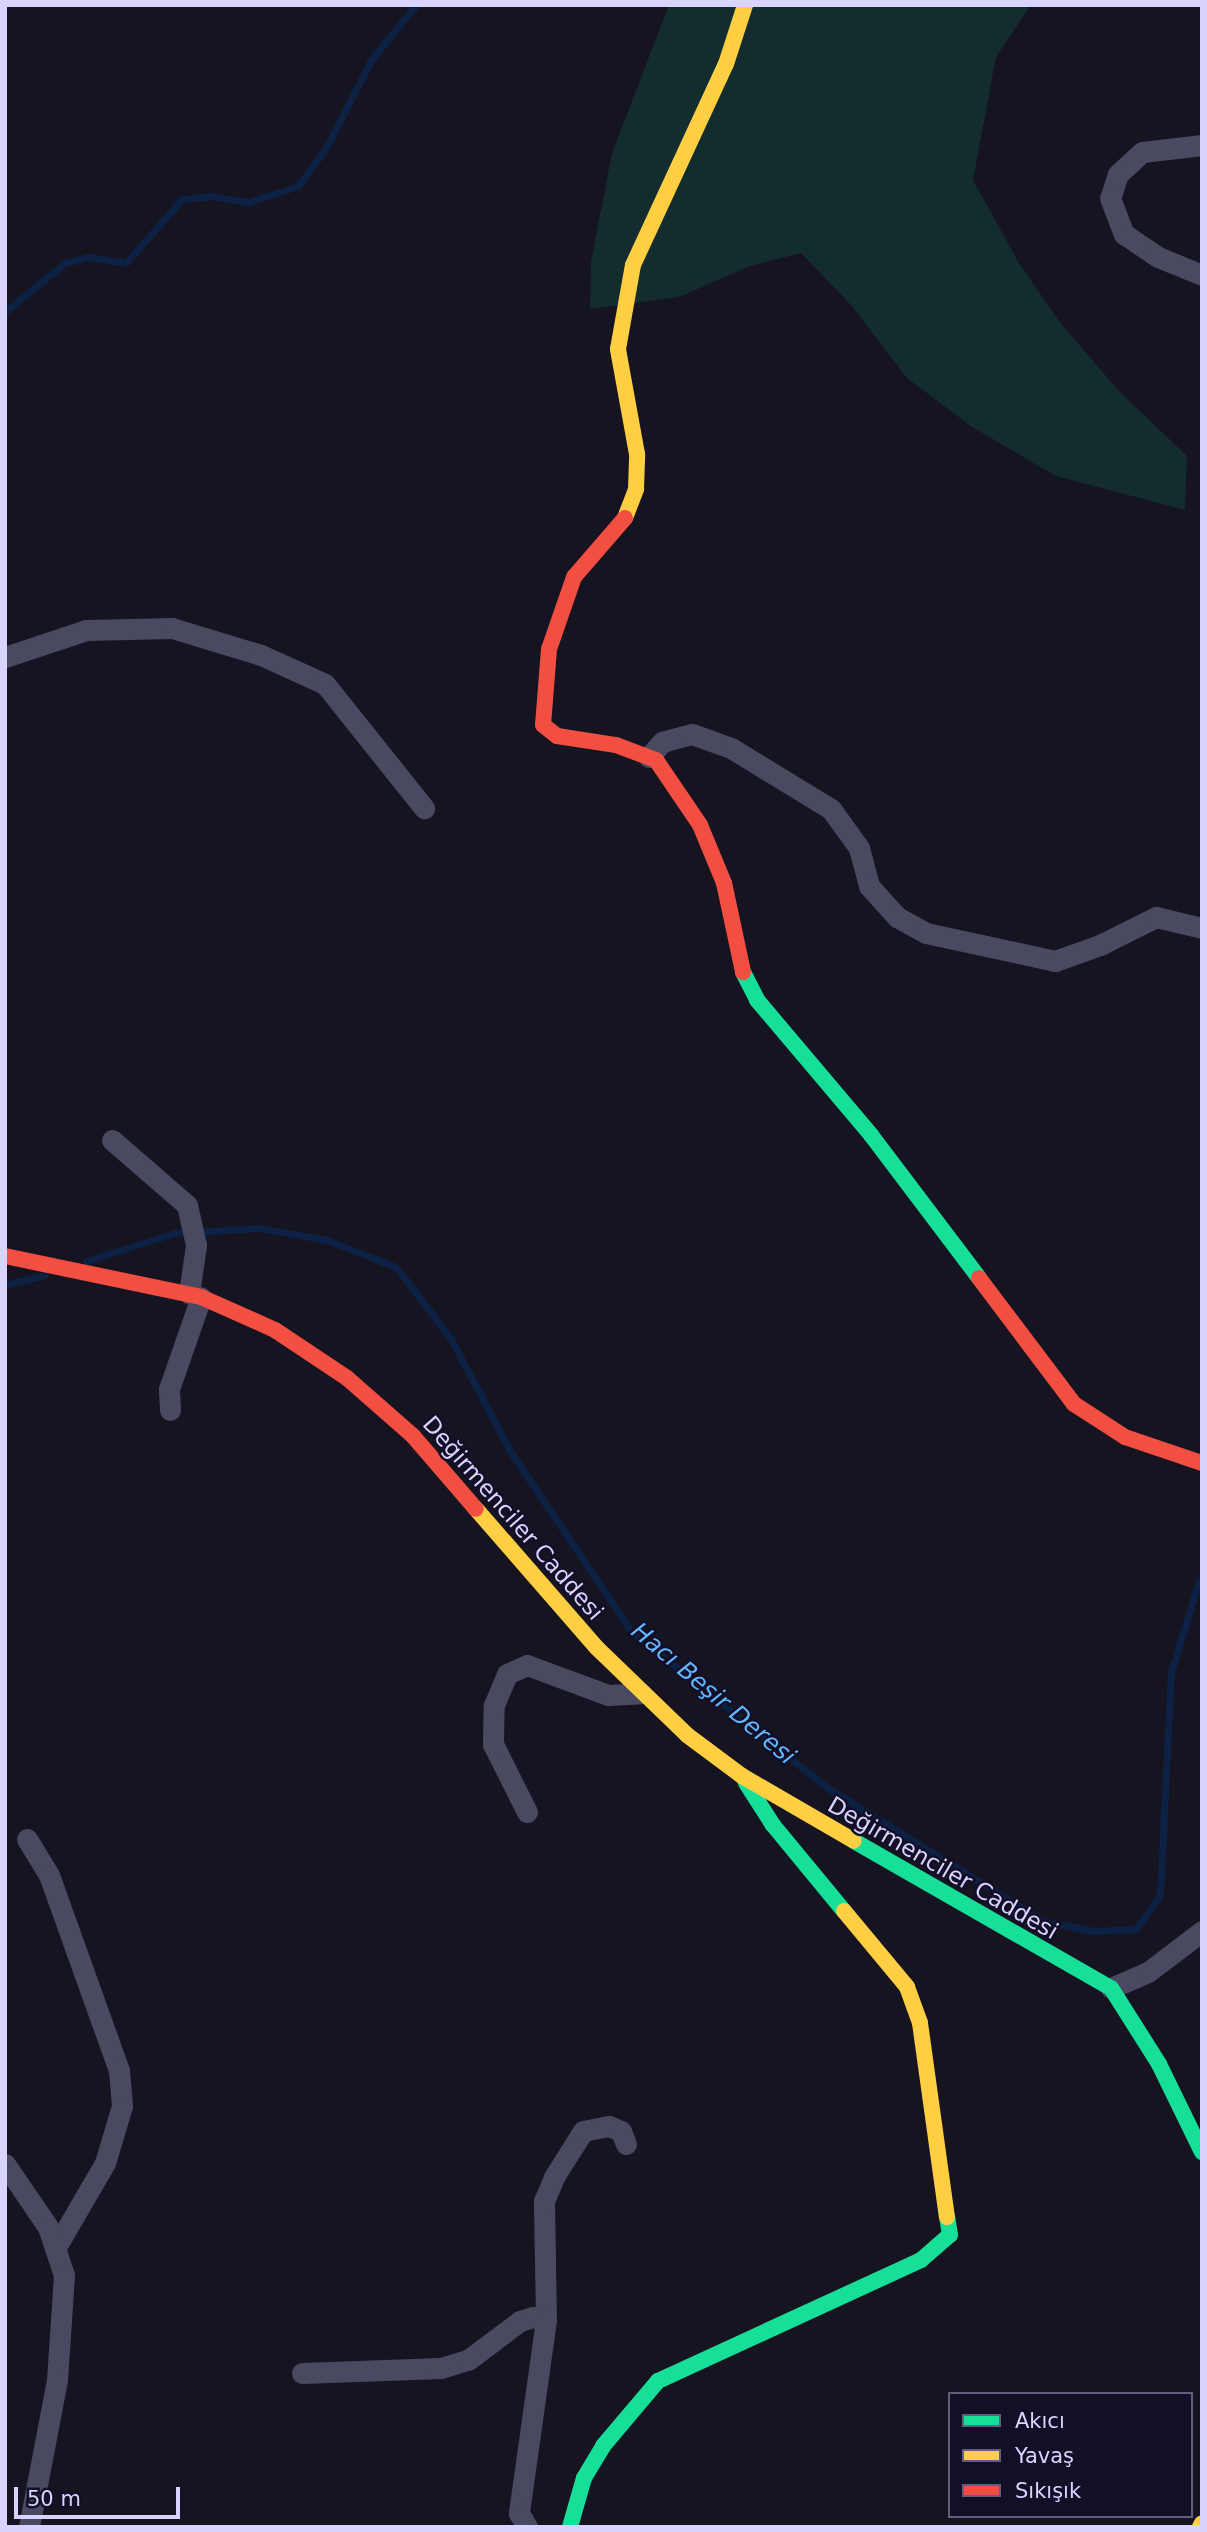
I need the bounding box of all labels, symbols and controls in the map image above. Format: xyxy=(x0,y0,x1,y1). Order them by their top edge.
street label: Değirmenciler Caddesi xyxy=(417,1410,609,1626)
water label: Hacı Beşir Deresi xyxy=(625,1617,801,1771)
street label: Değirmenciler Caddesi xyxy=(823,1791,1063,1945)
legend xyxy=(948,2392,1193,2518)
text: Akıcı xyxy=(1015,2409,1065,2433)
text: Yavaş xyxy=(1015,2444,1074,2468)
scale bar xyxy=(18,2472,184,2516)
text: Sıkışık xyxy=(1015,2479,1081,2503)
text: 50 m xyxy=(27,2487,81,2511)

